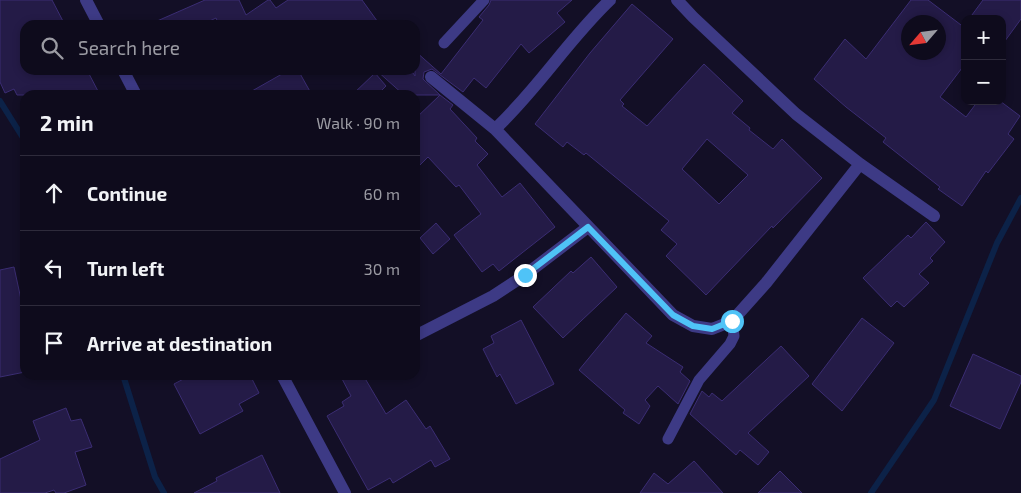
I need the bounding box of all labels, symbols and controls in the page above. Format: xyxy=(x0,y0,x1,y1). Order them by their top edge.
north arrow xyxy=(901,15,946,60)
map controls xyxy=(961,15,1006,105)
button: + xyxy=(961,15,1006,60)
search box xyxy=(20,20,420,75)
icon: search xyxy=(38,34,66,62)
text: Search here xyxy=(78,36,180,59)
button: − xyxy=(961,60,1006,105)
text: 2 min xyxy=(40,110,94,135)
text: Walk · 90 m xyxy=(316,113,400,132)
icon: ahead xyxy=(40,179,68,207)
text: Continue xyxy=(87,182,167,205)
text: 60 m xyxy=(364,184,400,203)
icon: left xyxy=(40,254,68,282)
text: Turn left xyxy=(87,257,164,280)
text: 30 m xyxy=(364,259,400,278)
route end xyxy=(514,264,537,287)
route start xyxy=(721,310,744,333)
icon: arrive xyxy=(40,329,68,357)
text: Arrive at destination xyxy=(87,332,272,355)

